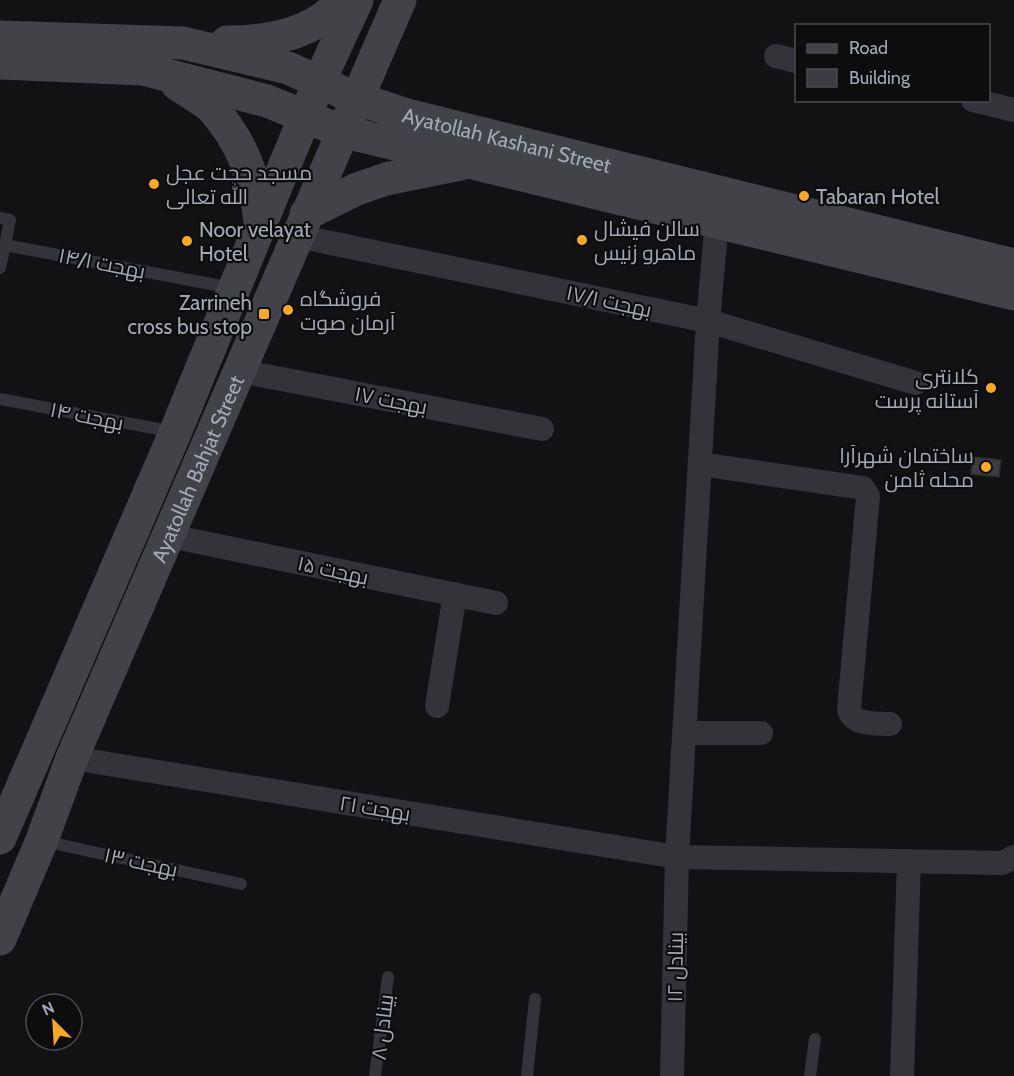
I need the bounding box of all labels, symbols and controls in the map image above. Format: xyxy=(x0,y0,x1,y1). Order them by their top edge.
legend xyxy=(795,24,990,102)
text: Road xyxy=(849,37,888,59)
text: Building xyxy=(849,67,911,89)
street label: Ayatollah Kashani Street xyxy=(400,102,614,178)
place label: مسجد حجت عجل الله تعالی xyxy=(166,160,312,210)
marker: مسجد حجت عجل الله تعالی xyxy=(147,177,161,191)
place label: Tabaran Hotel xyxy=(816,184,939,209)
marker: Tabaran Hotel xyxy=(797,189,811,203)
place label: سالن فیشال ماهرو زنیس xyxy=(594,216,700,266)
place label: Noor velayat Hotel xyxy=(199,217,311,266)
marker: سالن فیشال ماهرو زنیس xyxy=(575,233,589,247)
marker: Noor velayat Hotel xyxy=(180,234,194,248)
street label: بهجت ۱۴/۱ xyxy=(56,242,147,285)
street label: بهجت ۱۷/۱ xyxy=(564,280,654,323)
place label: فروشگاه آرمان صوت xyxy=(300,286,396,336)
place label: Zarrineh cross bus stop xyxy=(127,290,252,339)
marker: فروشگاه آرمان صوت xyxy=(281,303,295,317)
marker: Zarrineh cross bus stop xyxy=(257,307,271,321)
place label: کلانتری آستانه پرست xyxy=(875,364,979,415)
street label: Ayatollah Bahjat Street xyxy=(146,371,249,566)
street label: بهجت ۱۷ xyxy=(352,381,430,420)
marker: کلانتری آستانه پرست xyxy=(984,381,998,395)
street label: بهجت ۱۴ xyxy=(48,397,126,436)
place label: ساختمان شهرآرا محله ثامن xyxy=(839,443,974,493)
marker: ساختمان شهرآرا محله ثامن xyxy=(979,460,993,474)
street label: بهجت ۱۵ xyxy=(295,550,371,591)
street label: بهجت ۲۱ xyxy=(338,790,412,827)
street label: بهجت ۱۳ xyxy=(102,842,180,883)
street label: بینادل ۱۲ xyxy=(662,931,689,1003)
north arrow xyxy=(24,992,84,1052)
street label: بینادل ۸ xyxy=(366,993,399,1061)
text: N xyxy=(39,998,57,1020)

